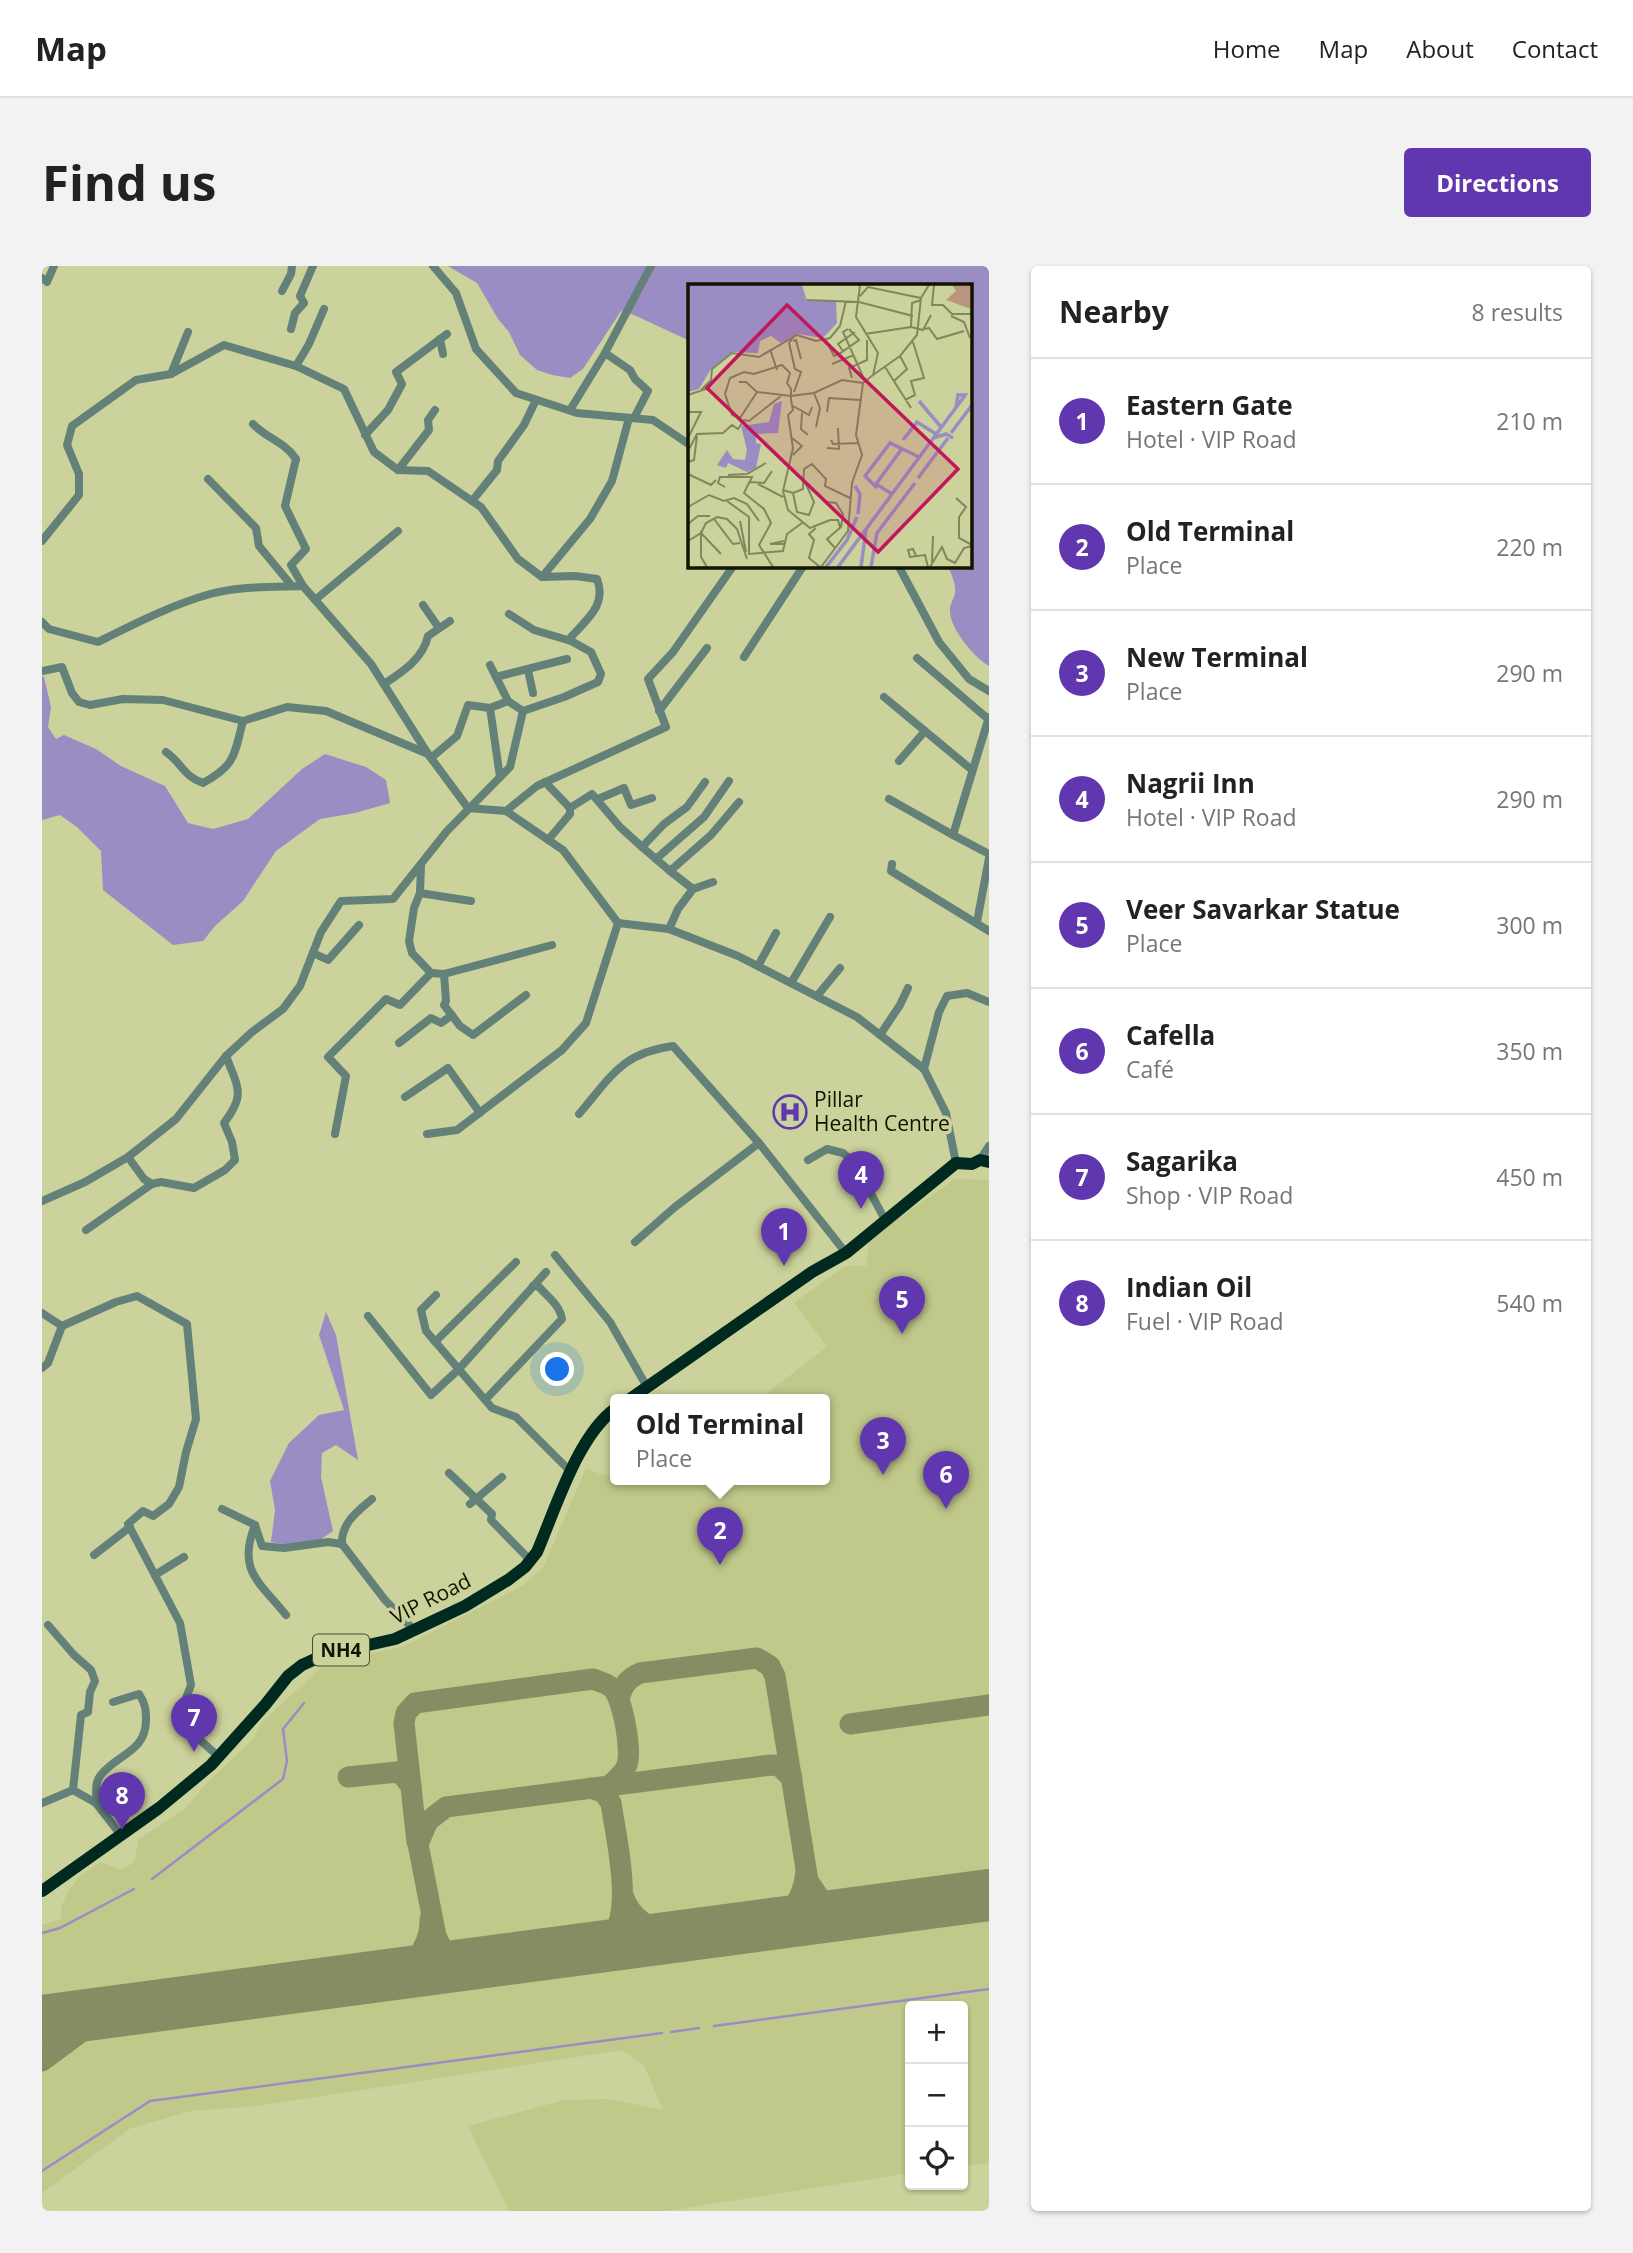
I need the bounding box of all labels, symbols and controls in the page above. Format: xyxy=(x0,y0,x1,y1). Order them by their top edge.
text: Map xyxy=(35,26,107,71)
text: Home xyxy=(1213,32,1281,65)
text: Map xyxy=(1319,32,1368,65)
text: About xyxy=(1406,32,1474,65)
text: Contact xyxy=(1512,32,1598,65)
button: Directions xyxy=(1404,148,1591,217)
text: Find us xyxy=(42,149,216,215)
inset map xyxy=(688,284,972,567)
text: Nearby xyxy=(1059,291,1169,332)
text: 8 results xyxy=(1472,296,1563,328)
text: Eastern Gate xyxy=(1126,387,1293,423)
text: 1 xyxy=(1075,405,1089,437)
text: 210 m xyxy=(1496,405,1563,437)
text: Hotel · VIP Road xyxy=(1126,423,1297,455)
text: Old Terminal xyxy=(1126,513,1294,549)
text: 2 xyxy=(1075,531,1089,563)
text: 220 m xyxy=(1496,531,1563,563)
text: Place xyxy=(1126,549,1182,581)
text: New Terminal xyxy=(1126,639,1308,675)
text: 3 xyxy=(1075,657,1089,689)
text: 290 m xyxy=(1496,657,1563,689)
text: Place xyxy=(1126,675,1182,707)
text: Nagrii Inn xyxy=(1126,765,1255,801)
text: 4 xyxy=(1075,783,1089,815)
text: 290 m xyxy=(1496,783,1563,815)
text: Hotel · VIP Road xyxy=(1126,801,1297,833)
text: Veer Savarkar Statue xyxy=(1126,891,1400,927)
text: 5 xyxy=(1075,909,1089,941)
text: 300 m xyxy=(1496,909,1563,941)
text: Place xyxy=(1126,927,1182,959)
text: Cafella xyxy=(1126,1017,1215,1053)
text: 6 xyxy=(1075,1035,1089,1067)
text: 350 m xyxy=(1496,1035,1563,1067)
text: Café xyxy=(1126,1053,1174,1085)
place label: Pillar Health Centre xyxy=(814,1085,950,1137)
hospital icon: Pillar Health Centre xyxy=(771,1093,809,1131)
text: Sagarika xyxy=(1126,1143,1238,1179)
pin: 4 xyxy=(838,1151,884,1209)
text: 7 xyxy=(1075,1161,1089,1193)
text: 450 m xyxy=(1496,1161,1563,1193)
text: Shop · VIP Road xyxy=(1126,1179,1293,1211)
pin: 1 xyxy=(761,1208,807,1266)
text: Indian Oil xyxy=(1126,1269,1252,1305)
pin: 5 xyxy=(879,1276,925,1334)
text: 8 xyxy=(1075,1287,1089,1319)
text: 540 m xyxy=(1496,1287,1563,1319)
text: Fuel · VIP Road xyxy=(1126,1305,1284,1337)
your location xyxy=(540,1352,574,1386)
popup xyxy=(610,1394,830,1485)
text: Old Terminal xyxy=(636,1406,804,1442)
pin: 3 xyxy=(860,1417,906,1475)
text: Place xyxy=(636,1442,692,1474)
pin: 6 xyxy=(923,1451,969,1509)
pin: 2 xyxy=(697,1507,743,1565)
street label: VIP Road xyxy=(386,1566,475,1630)
road number: NH4 xyxy=(313,1634,369,1666)
pin: 7 xyxy=(171,1694,217,1752)
pin: 8 xyxy=(99,1772,145,1830)
map controls xyxy=(905,2001,968,2190)
button: + xyxy=(905,2001,968,2064)
button: − xyxy=(905,2064,968,2127)
button: locate xyxy=(905,2127,968,2190)

